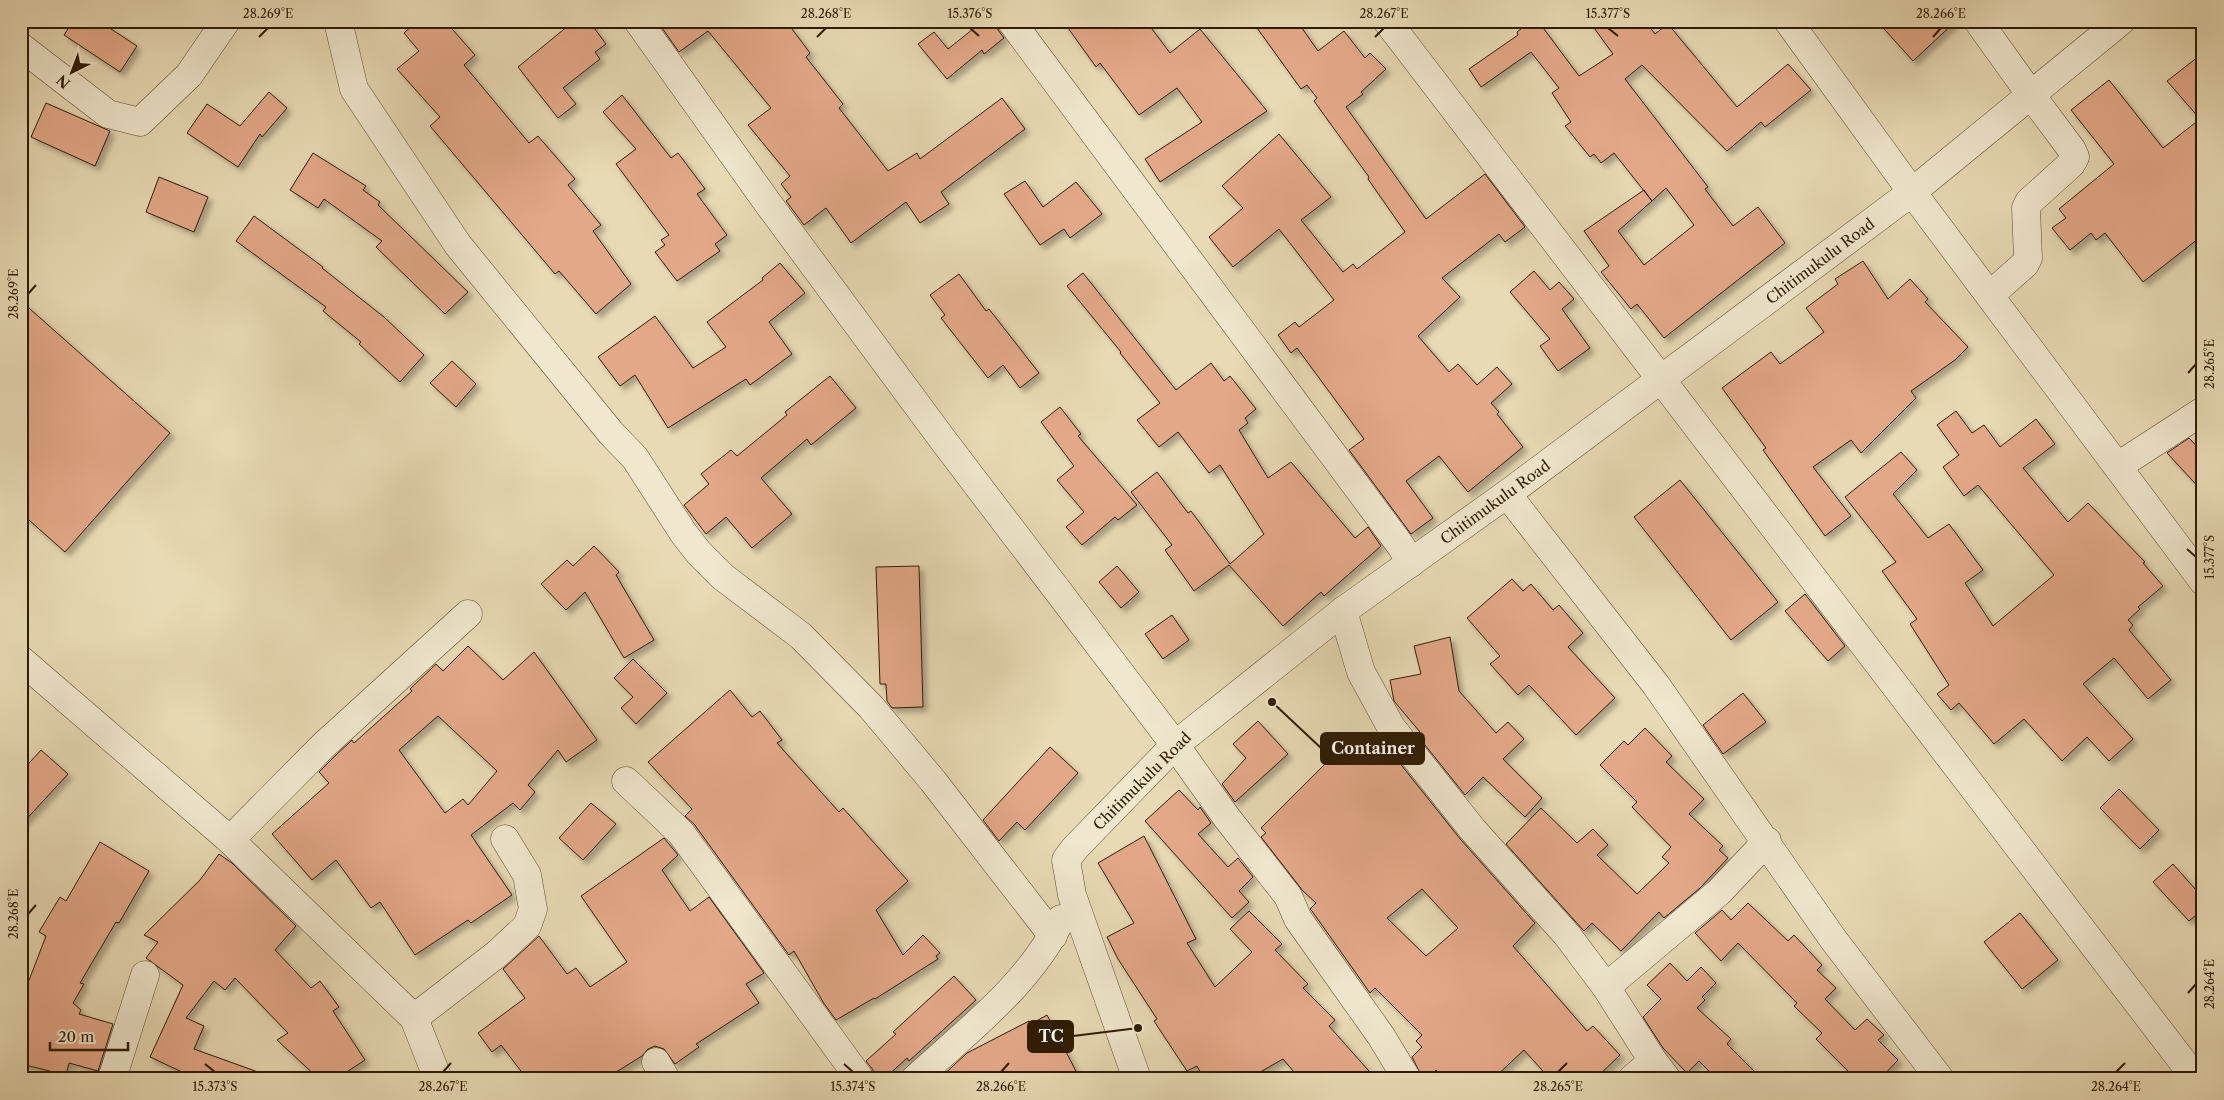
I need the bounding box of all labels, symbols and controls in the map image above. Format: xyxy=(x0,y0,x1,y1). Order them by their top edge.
text: 28.269°E xyxy=(243,6,293,21)
text: 28.268°E xyxy=(801,6,851,21)
text: 15.376°S xyxy=(948,6,992,21)
text: 28.267°E xyxy=(1359,6,1409,21)
text: 15.377°S xyxy=(1586,6,1630,21)
text: 28.266°E xyxy=(1916,6,1966,21)
north arrow xyxy=(48,48,98,98)
text: N xyxy=(53,71,74,92)
street label: Chitimukulu Road xyxy=(1762,214,1878,308)
text: 28.269°E xyxy=(6,269,21,319)
text: 28.265°E xyxy=(2202,339,2217,389)
street label: Chitimukulu Road xyxy=(1436,456,1554,548)
text: 15.377°S xyxy=(2202,535,2217,579)
street label: Chitimukulu Road xyxy=(1089,728,1195,834)
callout: Container xyxy=(1321,733,1424,764)
text: Container xyxy=(1331,738,1415,758)
text: 28.268°E xyxy=(6,889,21,939)
text: 28.264°E xyxy=(2202,959,2217,1009)
scale bar xyxy=(50,1020,128,1052)
callout: TC xyxy=(1028,1021,1073,1052)
text: TC xyxy=(1038,1026,1064,1046)
text: 20 m xyxy=(58,1027,94,1046)
text: 15.373°S xyxy=(192,1079,238,1094)
text: 28.267°E xyxy=(418,1079,468,1094)
text: 15.374°S xyxy=(831,1079,875,1094)
text: 28.266°E xyxy=(976,1079,1026,1094)
text: 28.265°E xyxy=(1533,1079,1583,1094)
text: 28.264°E xyxy=(2091,1079,2141,1094)

